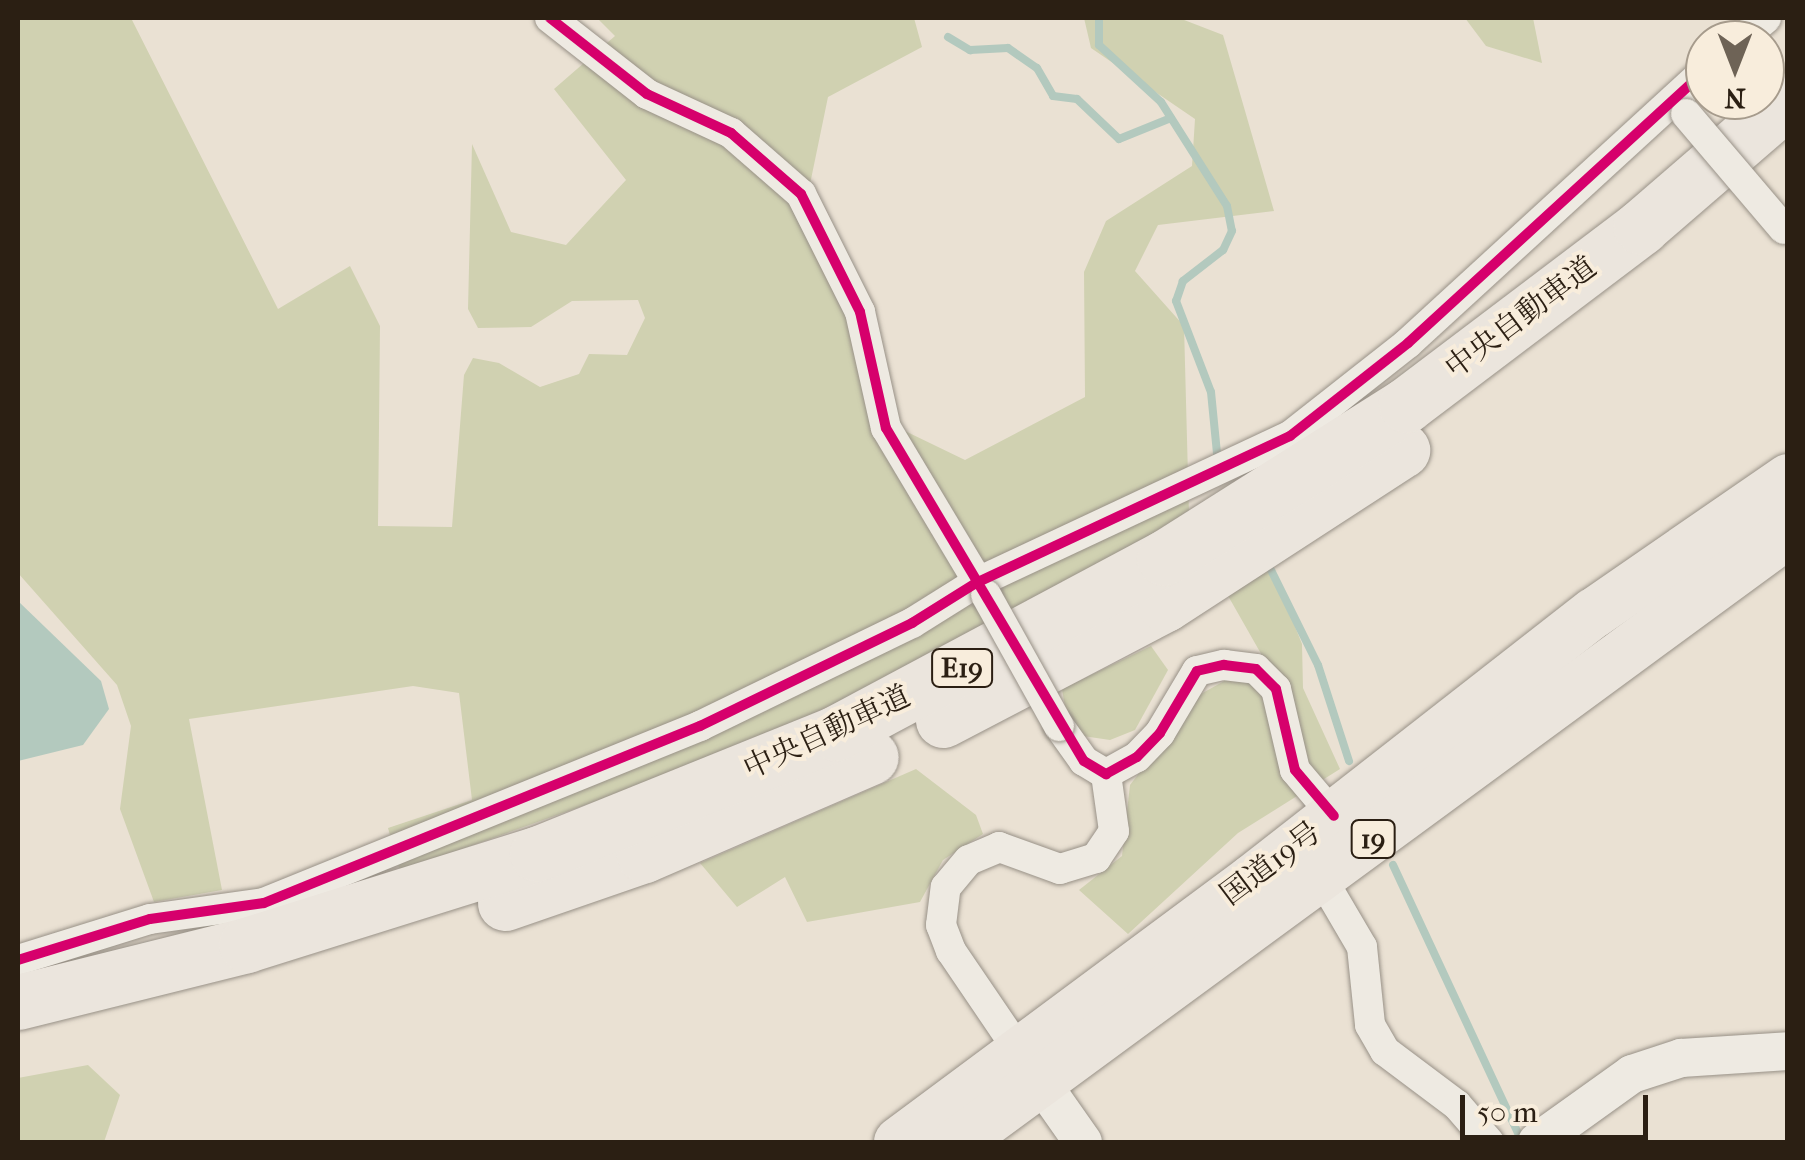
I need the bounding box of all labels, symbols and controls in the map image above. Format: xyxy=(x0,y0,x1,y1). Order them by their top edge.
north arrow xyxy=(1685,20,1785,120)
text: N xyxy=(1724,82,1746,115)
street label: 中央自動車道 xyxy=(1438,249,1604,387)
road number: E19 xyxy=(930,645,994,691)
street label: 中央自動車道 xyxy=(738,679,916,787)
street label: 国道19号 xyxy=(1214,815,1328,913)
road number: 19 xyxy=(1350,816,1396,862)
scale bar xyxy=(1465,1075,1652,1137)
text: 50 m xyxy=(1477,1095,1538,1130)

